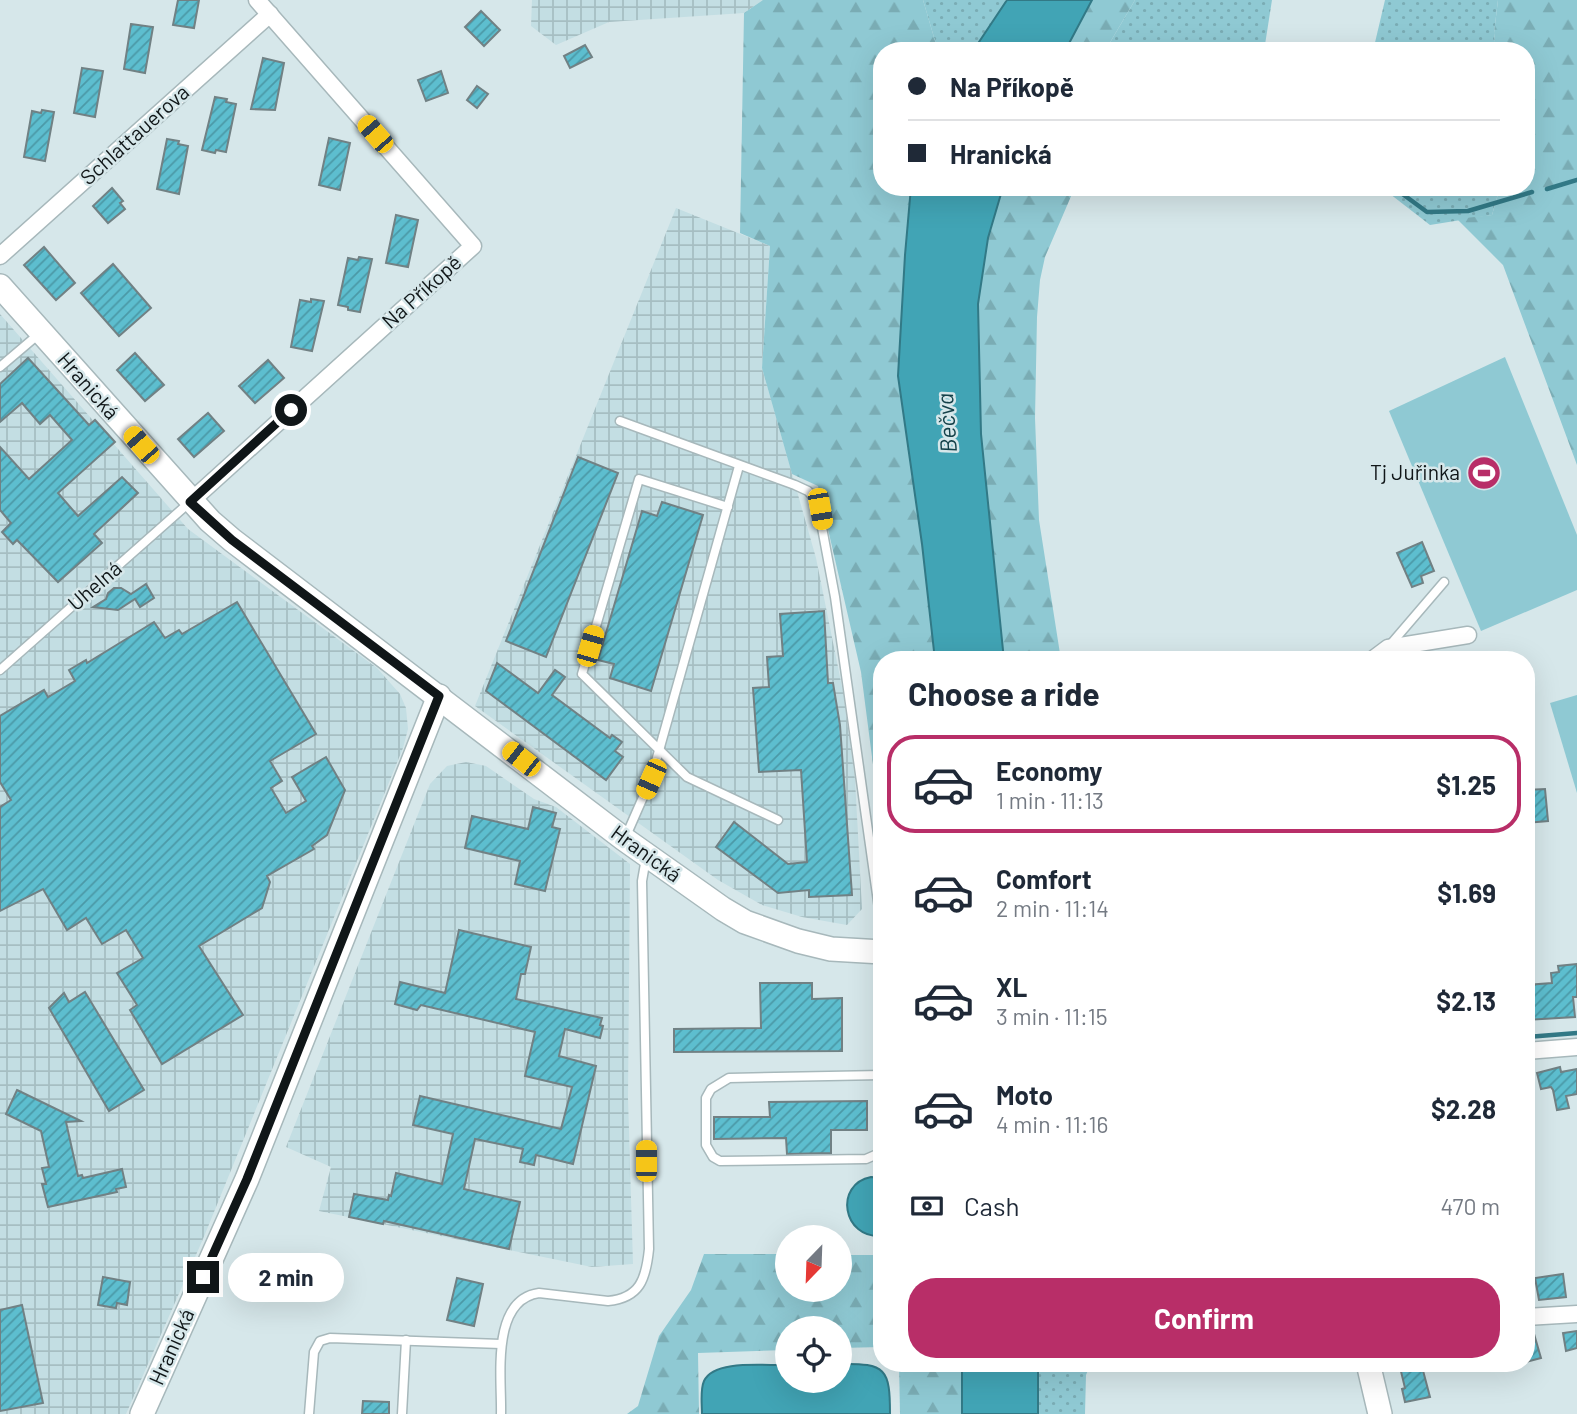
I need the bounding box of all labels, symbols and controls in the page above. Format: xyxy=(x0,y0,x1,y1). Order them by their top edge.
text: Na Příkopě xyxy=(950,71,1074,102)
street label: Schlattauerova xyxy=(75,79,193,189)
car xyxy=(354,111,397,157)
text: Hranická xyxy=(950,138,1052,169)
street label: Na Příkopě xyxy=(376,249,466,333)
street label: Hranická xyxy=(53,346,125,424)
water label: Bečva xyxy=(930,392,962,454)
route start xyxy=(275,394,307,426)
car xyxy=(120,422,163,468)
sports icon: Tj Juřinka xyxy=(1465,454,1503,492)
place label: Tj Juřinka xyxy=(1370,459,1460,484)
car xyxy=(807,486,834,532)
street label: Uhelná xyxy=(62,555,126,615)
car xyxy=(575,623,606,669)
text: Choose a ride xyxy=(908,674,1100,712)
car xyxy=(498,738,545,780)
icon: car xyxy=(912,753,975,816)
text: Economy xyxy=(996,755,1102,786)
car xyxy=(633,756,670,802)
text: $1.25 xyxy=(1436,769,1496,800)
text: 1 min · 11:13 xyxy=(996,786,1104,814)
street label: Hranická xyxy=(607,819,687,887)
icon: car xyxy=(912,861,975,924)
text: Comfort xyxy=(996,863,1092,894)
text: $1.69 xyxy=(1437,877,1496,908)
text: 2 min · 11:14 xyxy=(996,894,1109,922)
icon: car xyxy=(912,969,975,1032)
text: XL xyxy=(996,971,1027,1002)
text: $2.13 xyxy=(1436,985,1496,1016)
text: 3 min · 11:15 xyxy=(996,1002,1108,1030)
icon: car xyxy=(912,1077,975,1140)
text: Moto xyxy=(996,1079,1053,1110)
text: $2.28 xyxy=(1431,1093,1496,1124)
text: 4 min · 11:16 xyxy=(996,1110,1108,1138)
car xyxy=(636,1140,657,1182)
icon: cash xyxy=(908,1187,946,1225)
text: Cash xyxy=(964,1190,1019,1221)
text: 470 m xyxy=(1441,1192,1500,1220)
north arrow xyxy=(775,1225,852,1302)
map controls xyxy=(775,1225,852,1393)
callout: 2 min xyxy=(228,1252,343,1302)
route end xyxy=(187,1261,219,1293)
text: 2 min xyxy=(258,1263,314,1291)
button: Confirm xyxy=(908,1278,1500,1358)
street label: Hranická xyxy=(143,1304,198,1388)
button: locate xyxy=(775,1316,852,1393)

